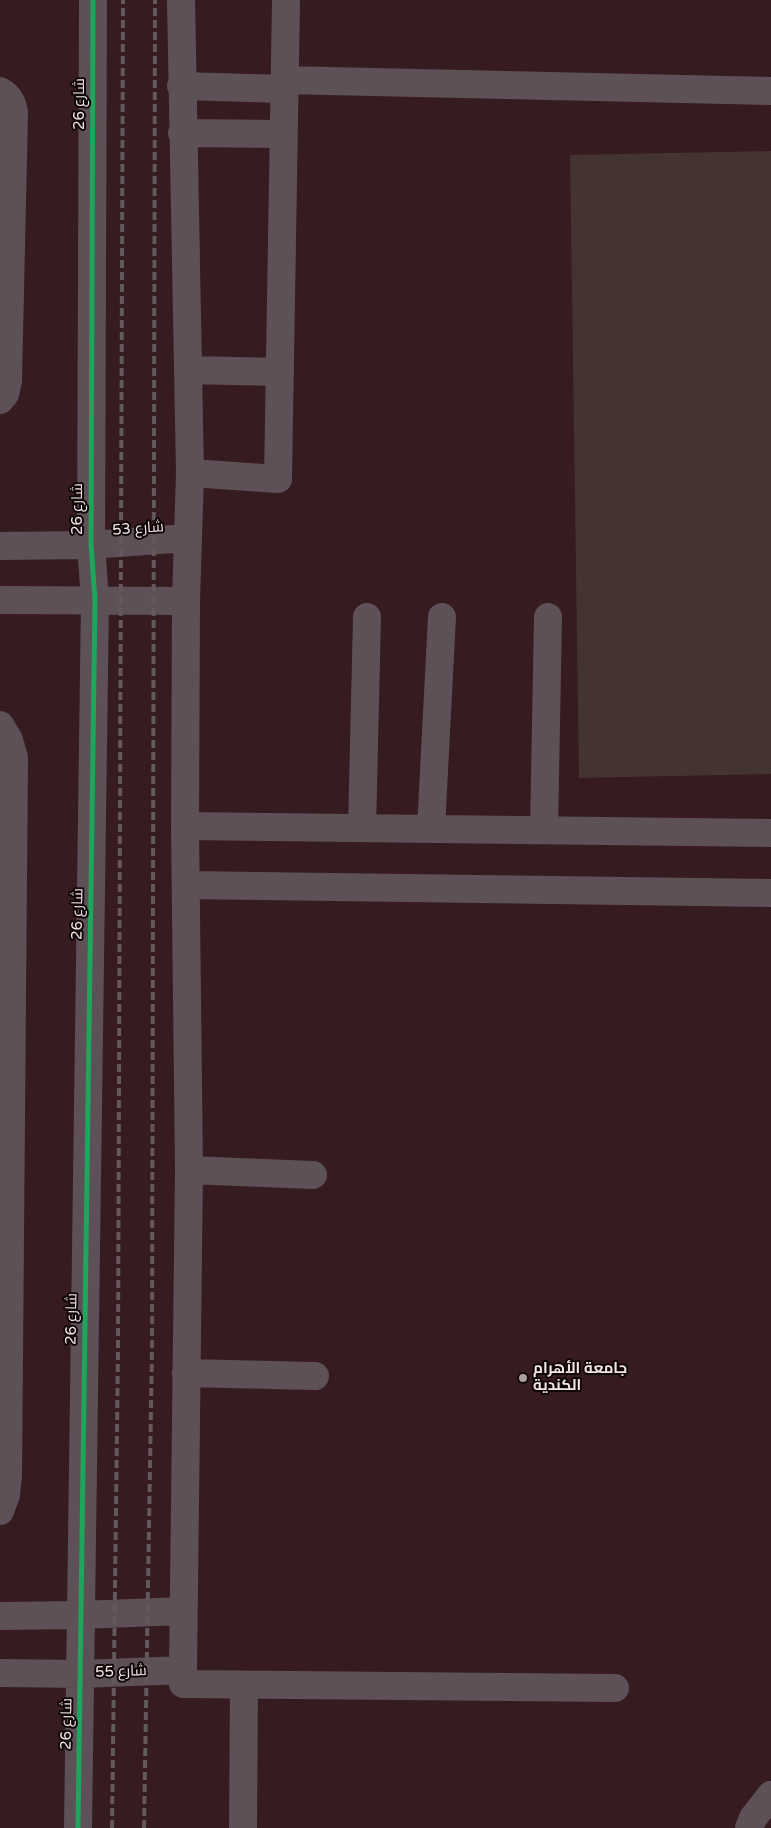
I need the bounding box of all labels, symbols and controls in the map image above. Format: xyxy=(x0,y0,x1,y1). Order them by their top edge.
street label: شارع 26 xyxy=(71,78,89,130)
street label: شارع 26 xyxy=(69,483,87,535)
street label: شارع 53 xyxy=(112,518,164,540)
street label: شارع 26 xyxy=(69,888,87,940)
street label: شارع 26 xyxy=(63,1293,81,1345)
place label: جامعة الأهرام الكندية xyxy=(533,1360,627,1395)
marker: جامعة الأهرام الكندية xyxy=(517,1372,529,1384)
street label: شارع 55 xyxy=(95,1662,147,1682)
street label: شارع 26 xyxy=(58,1698,76,1750)

